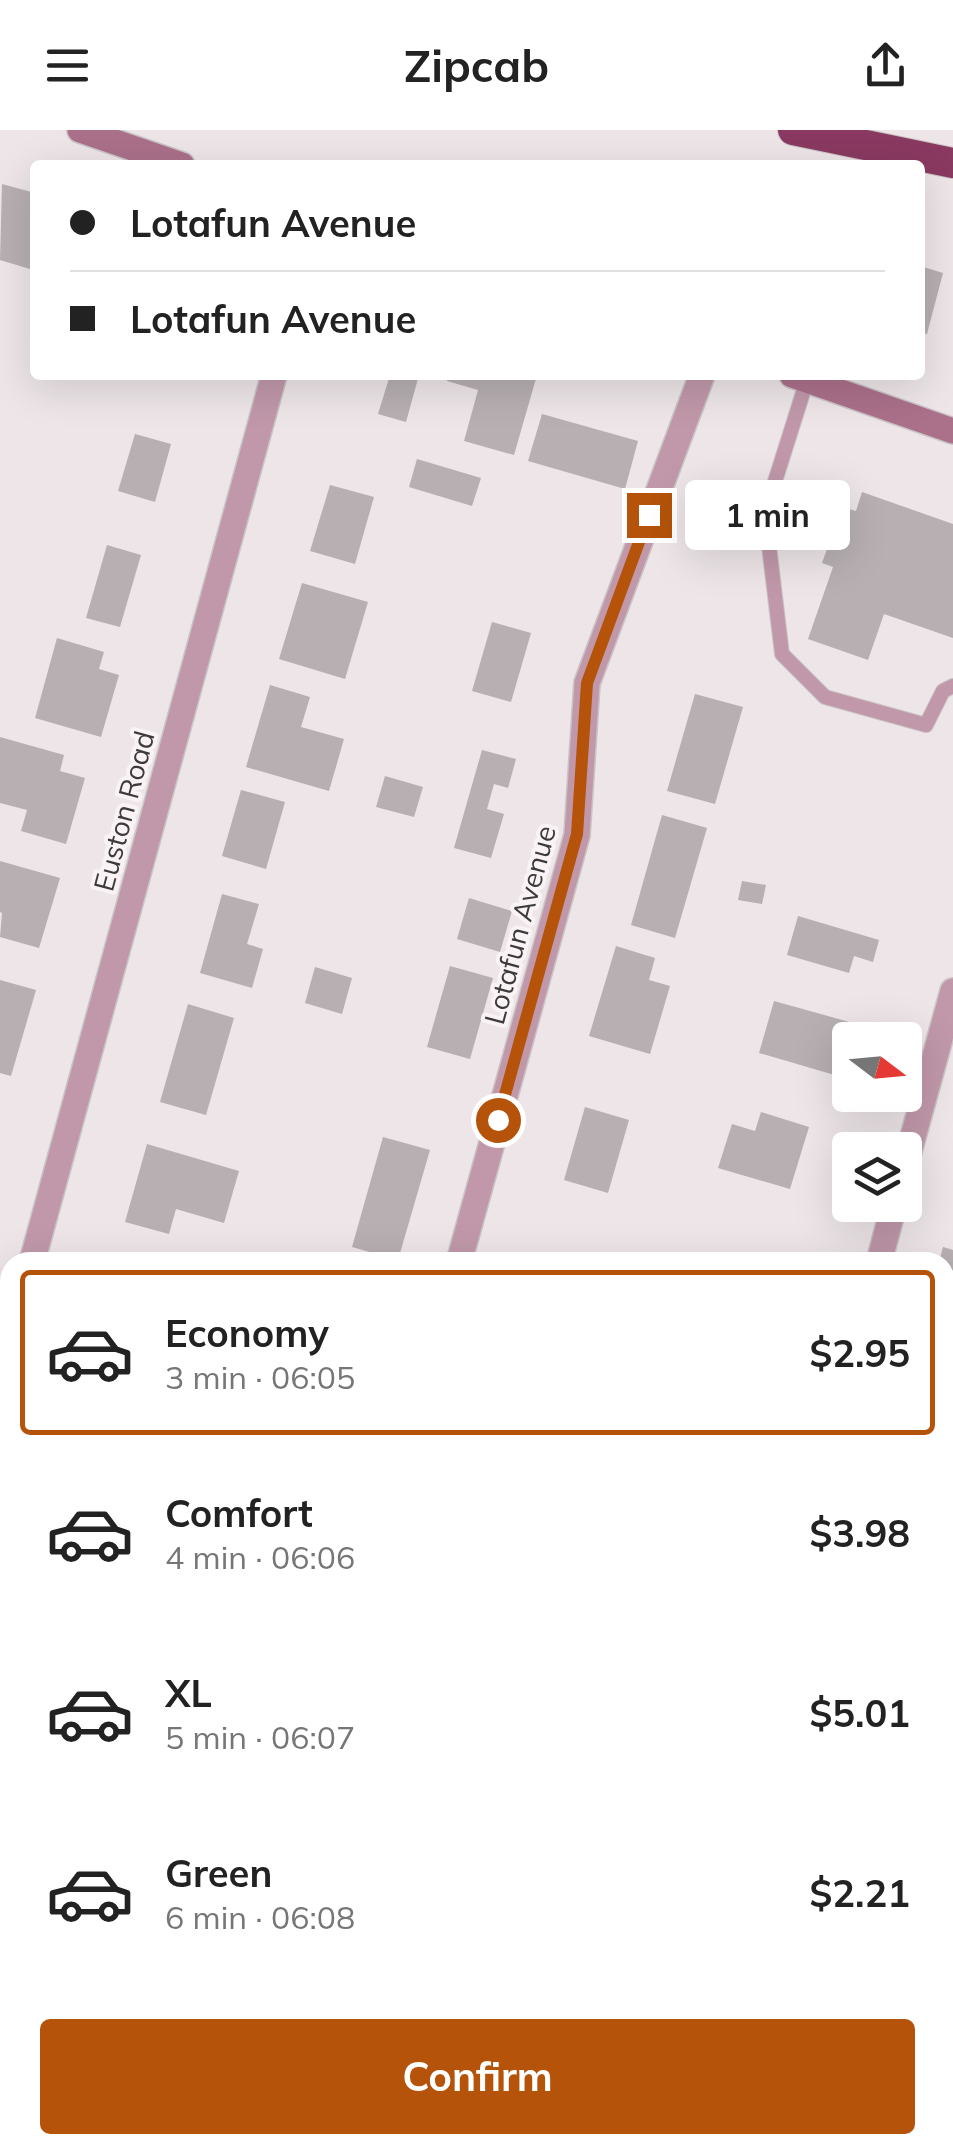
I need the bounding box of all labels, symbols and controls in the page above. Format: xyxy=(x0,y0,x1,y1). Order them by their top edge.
text: Zipcab xyxy=(404,37,549,93)
icon: menu xyxy=(40,38,95,93)
icon: share xyxy=(858,38,913,93)
text: Lotafun Avenue xyxy=(130,199,416,247)
text: Lotafun Avenue xyxy=(130,295,416,343)
callout: 1 min xyxy=(684,480,849,550)
route end xyxy=(627,493,672,538)
text: 1 min xyxy=(725,495,810,535)
street label: Euston Road xyxy=(85,727,162,895)
street label: Lotafun Avenue xyxy=(476,822,563,1028)
north arrow xyxy=(832,1022,922,1112)
map controls xyxy=(832,1022,922,1222)
route start xyxy=(476,1098,521,1143)
button: layers xyxy=(832,1132,922,1222)
icon: car xyxy=(45,1308,135,1398)
text: Economy xyxy=(165,1309,329,1357)
text: $2.95 xyxy=(809,1329,910,1377)
text: 3 min · 06:05 xyxy=(165,1357,355,1397)
icon: car xyxy=(45,1488,135,1578)
text: Comfort xyxy=(165,1489,313,1537)
text: $3.98 xyxy=(809,1509,910,1557)
text: 4 min · 06:06 xyxy=(165,1537,355,1577)
icon: car xyxy=(45,1668,135,1758)
text: XL xyxy=(165,1669,212,1717)
text: $5.01 xyxy=(809,1689,910,1737)
text: 5 min · 06:07 xyxy=(165,1717,355,1757)
icon: car xyxy=(45,1848,135,1938)
text: Green xyxy=(165,1849,272,1897)
text: $2.21 xyxy=(809,1869,910,1917)
text: 6 min · 06:08 xyxy=(165,1897,355,1937)
button: Confirm xyxy=(40,2019,915,2134)

